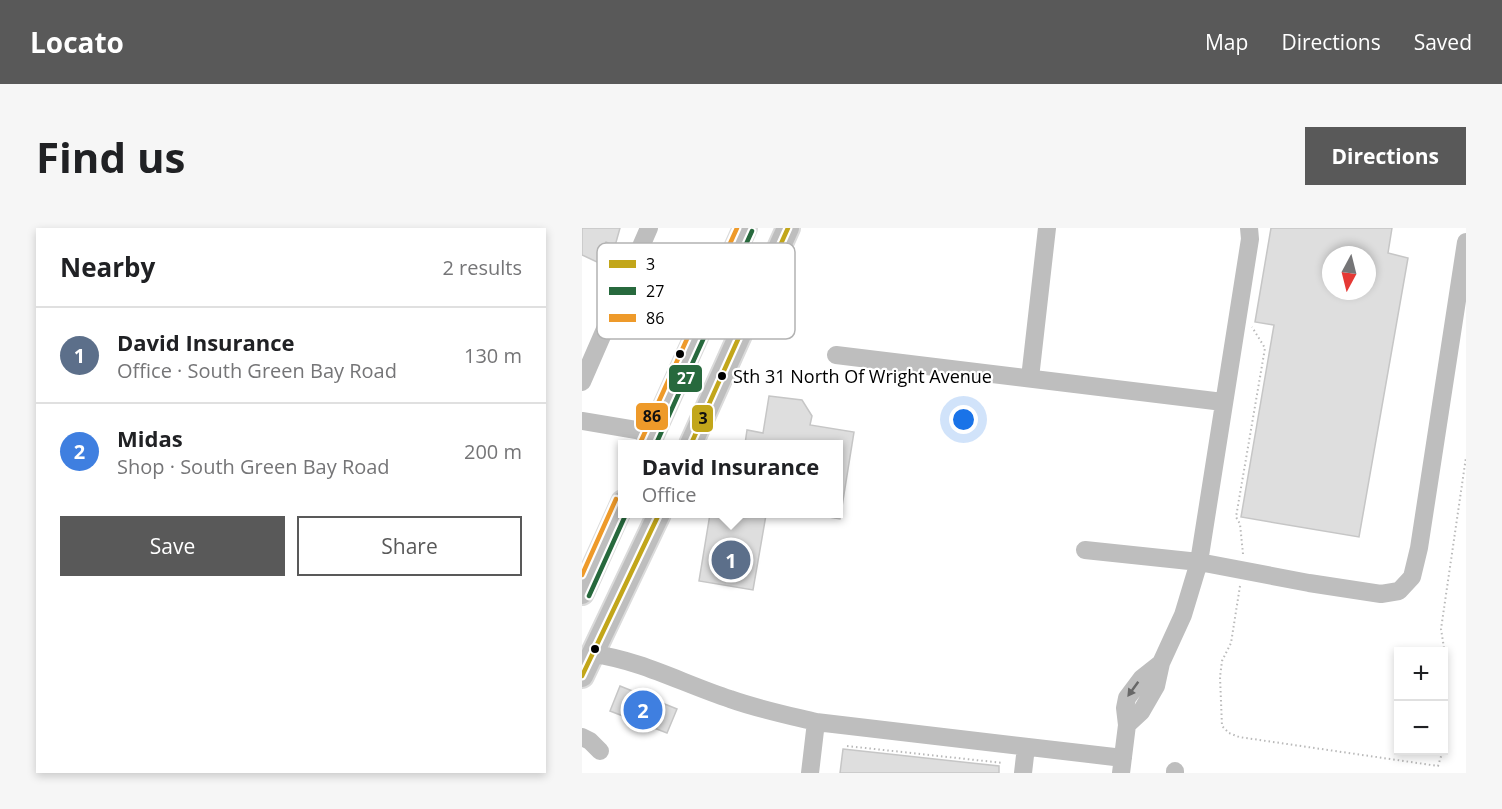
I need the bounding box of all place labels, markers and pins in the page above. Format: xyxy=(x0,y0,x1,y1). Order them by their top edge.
unlabelled marker xyxy=(674,348,686,360)
place label: Sth 31 North Of Wright Avenue xyxy=(733,364,992,388)
marker: Sth 31 North Of Wright Avenue xyxy=(716,370,728,382)
pin: 1 xyxy=(712,538,750,582)
unlabelled marker xyxy=(589,643,601,655)
pin: 2 xyxy=(624,688,662,732)

